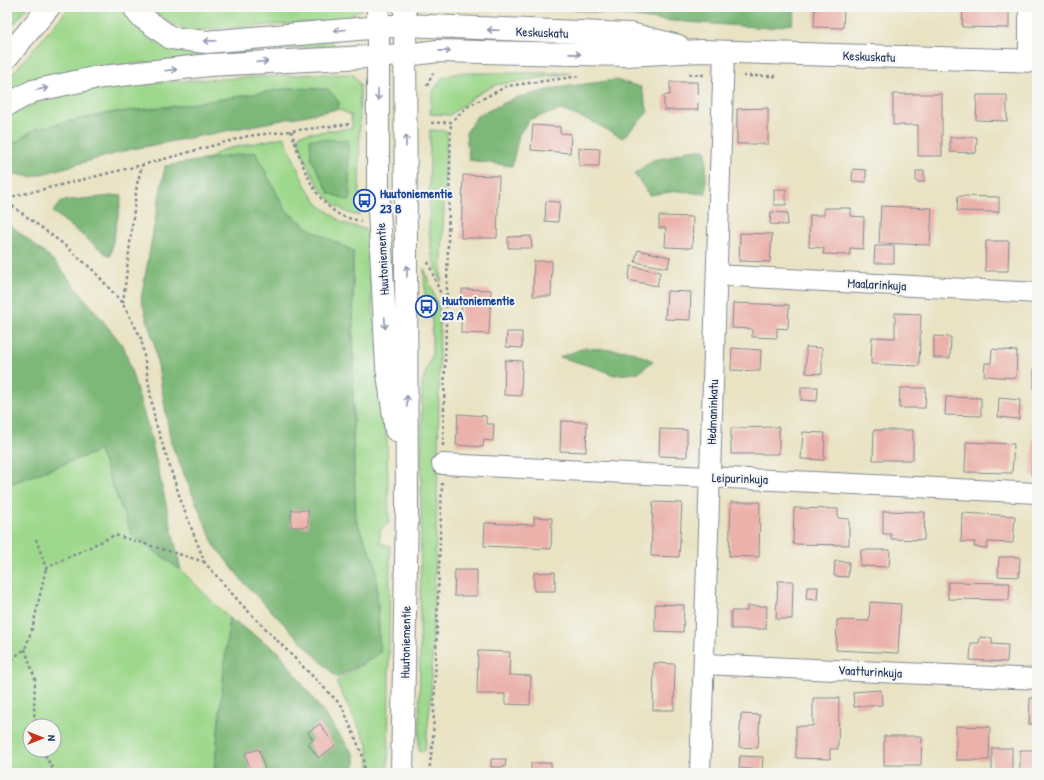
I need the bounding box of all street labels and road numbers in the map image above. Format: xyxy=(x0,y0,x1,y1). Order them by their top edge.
street label: Keskuskatu xyxy=(515,22,569,42)
street label: Keskuskatu xyxy=(842,46,896,66)
street label: Huutoniementie xyxy=(371,222,393,296)
street label: Maalarinkuja xyxy=(847,273,907,295)
street label: Hedmaninkatu xyxy=(702,379,722,445)
street label: Leipurinkuja xyxy=(712,468,768,488)
street label: Huutoniementie xyxy=(395,606,415,678)
street label: Vaatturinkuja xyxy=(837,660,903,682)

